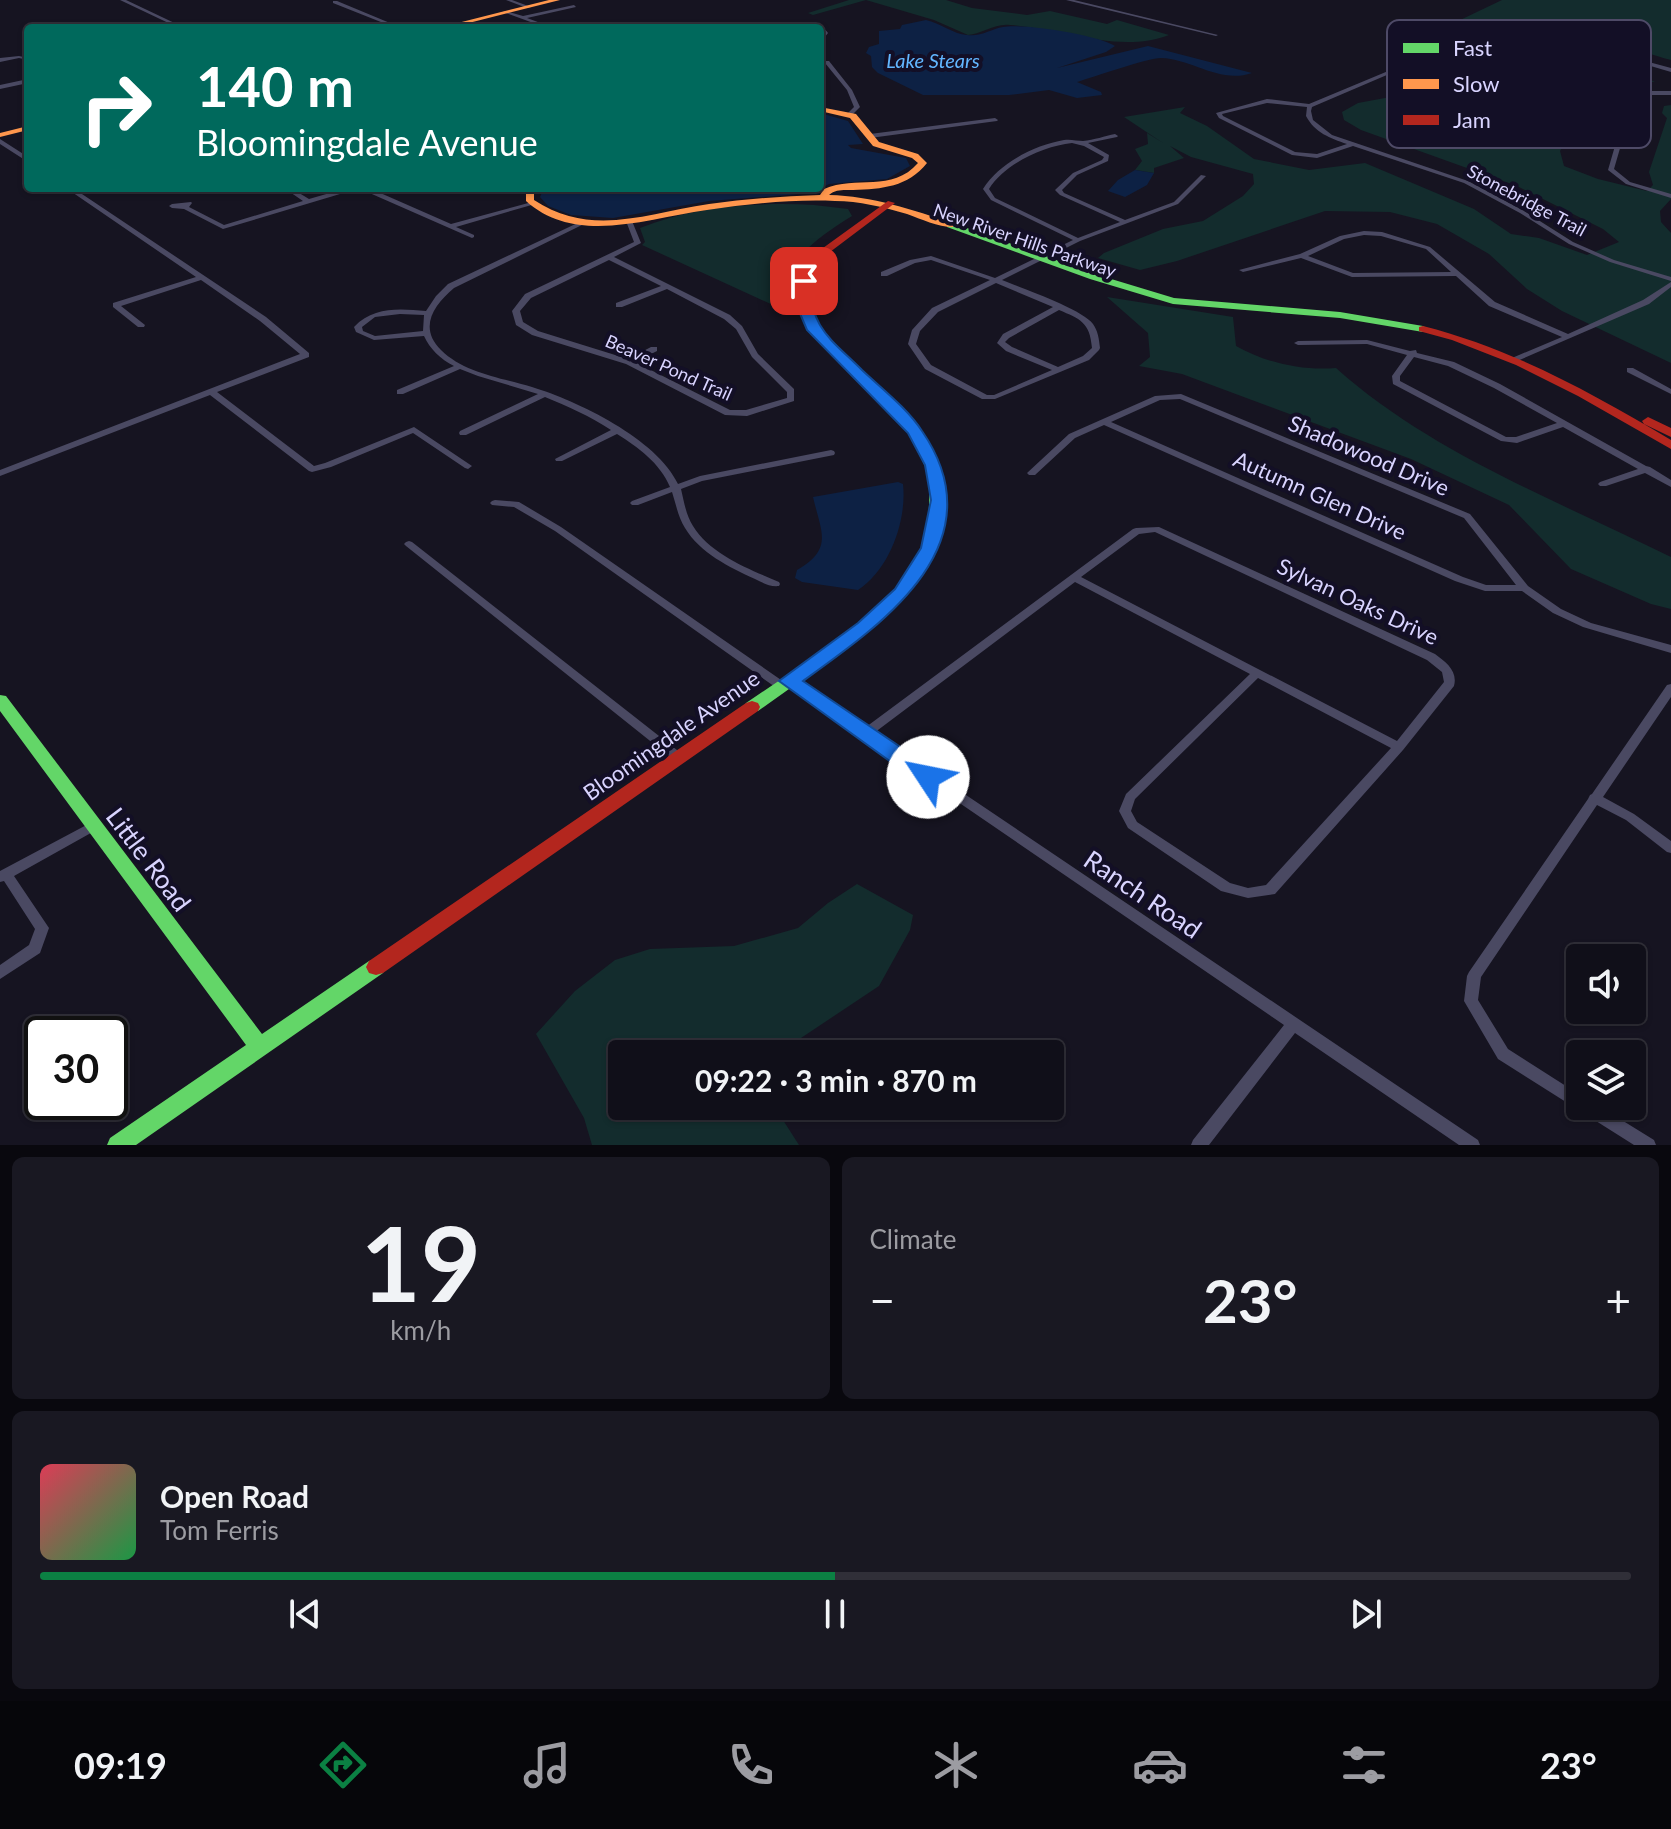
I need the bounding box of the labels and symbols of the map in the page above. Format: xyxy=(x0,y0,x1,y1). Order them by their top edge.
legend xyxy=(1387,20,1651,148)
text: Fast xyxy=(1453,34,1492,61)
water label: Lake Stears xyxy=(886,48,980,72)
text: Slow xyxy=(1453,70,1500,97)
text: Jam xyxy=(1453,106,1491,133)
street label: Stonebridge Trail xyxy=(1464,159,1590,241)
street label: New River Hills Parkway xyxy=(931,198,1120,282)
pin xyxy=(770,247,838,315)
street label: Beaver Pond Trail xyxy=(602,329,736,405)
street label: Shadowood Drive xyxy=(1285,409,1453,501)
street label: Autumn Glen Drive xyxy=(1229,445,1411,545)
street label: Sylvan Oaks Drive xyxy=(1273,552,1443,650)
street label: Bloomingdale Avenue xyxy=(578,664,764,806)
position arrow xyxy=(886,735,970,819)
street label: Little Road xyxy=(100,801,198,917)
street label: Ranch Road xyxy=(1078,843,1208,945)
speed limit sign: 30 xyxy=(24,1016,128,1120)

